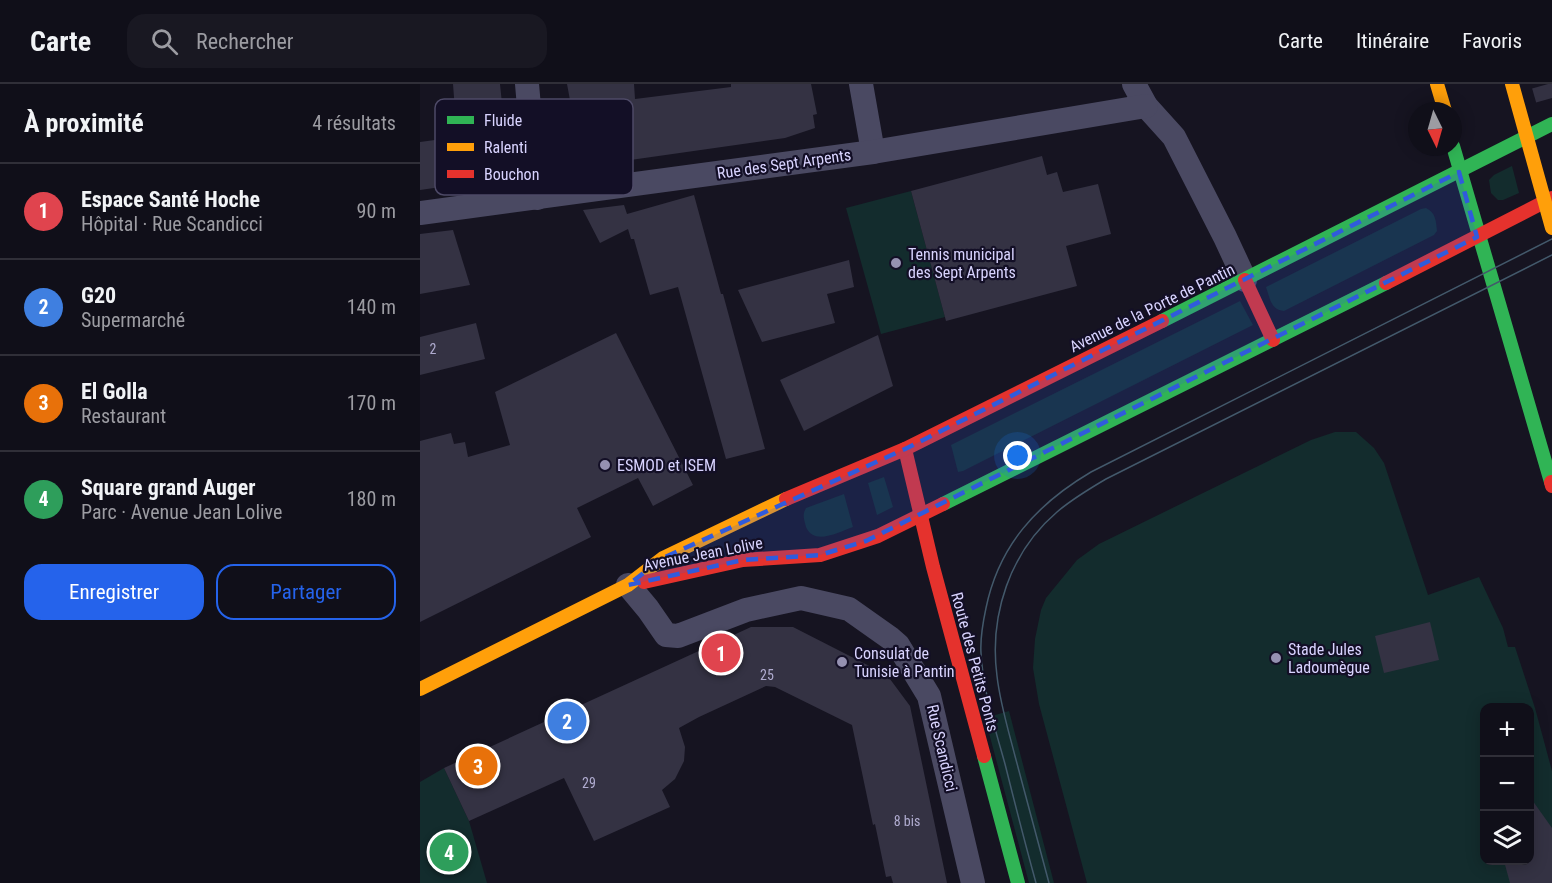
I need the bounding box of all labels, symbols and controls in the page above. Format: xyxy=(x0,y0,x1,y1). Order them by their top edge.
search box xyxy=(127,14,547,68)
text: Carte xyxy=(30,25,91,58)
icon: search xyxy=(148,25,181,58)
text: Rechercher xyxy=(196,29,293,54)
text: Carte xyxy=(1278,29,1323,53)
text: Itinéraire xyxy=(1356,29,1429,53)
text: Favoris xyxy=(1462,29,1522,53)
legend xyxy=(435,99,633,195)
north arrow xyxy=(1408,102,1462,156)
text: À proximité xyxy=(24,108,144,138)
text: 4 résultats xyxy=(312,111,396,135)
text: Fluide xyxy=(484,111,522,130)
text: Ralenti xyxy=(484,138,527,157)
street label: Rue des Sept Arpents xyxy=(716,145,852,183)
text: Bouchon xyxy=(484,165,539,184)
text: Espace Santé Hoche xyxy=(81,187,260,212)
text: 1 xyxy=(38,199,49,223)
text: 90 m xyxy=(357,199,396,223)
text: Hôpital · Rue Scandicci xyxy=(81,212,263,236)
place label: Tennis municipal des Sept Arpents xyxy=(908,245,1016,282)
marker: Tennis municipal des Sept Arpents xyxy=(889,256,903,270)
street label: Avenue de la Porte de Pantin xyxy=(1066,260,1238,356)
text: G20 xyxy=(81,283,116,308)
text: 2 xyxy=(38,295,49,319)
text: 140 m xyxy=(347,295,396,319)
text: Supermarché xyxy=(81,308,185,332)
house number: 2 xyxy=(430,341,437,357)
text: El Golla xyxy=(81,379,148,404)
text: 3 xyxy=(38,391,49,415)
text: 170 m xyxy=(347,391,396,415)
text: Restaurant xyxy=(81,404,166,428)
your location xyxy=(1003,441,1032,470)
place label: ESMOD et ISEM xyxy=(617,456,716,475)
marker: ESMOD et ISEM xyxy=(598,458,612,472)
text: Square grand Auger xyxy=(81,475,256,500)
text: 4 xyxy=(38,487,49,511)
text: 180 m xyxy=(347,487,396,511)
text: Parc · Avenue Jean Lolive xyxy=(81,500,282,524)
street label: Avenue Jean Lolive xyxy=(642,533,764,575)
button: Enregistrer xyxy=(24,564,204,620)
button: Partager xyxy=(216,564,396,620)
street label: Route des Petits Ponts xyxy=(947,590,1003,734)
pin: 1 xyxy=(702,630,740,676)
place label: Stade Jules Ladoumègue xyxy=(1288,640,1370,677)
place label: Consulat de Tunisie à Pantin xyxy=(854,644,955,681)
marker: Stade Jules Ladoumègue xyxy=(1269,651,1283,665)
marker: Consulat de Tunisie à Pantin xyxy=(835,655,849,669)
house number: 25 xyxy=(760,667,774,683)
pin: 2 xyxy=(548,698,586,744)
street label: Rue Scandicci xyxy=(923,703,961,793)
map controls xyxy=(1480,703,1534,865)
button: + xyxy=(1480,703,1534,757)
pin: 3 xyxy=(458,744,498,788)
button: − xyxy=(1480,757,1534,811)
house number: 29 xyxy=(582,775,596,791)
button: layers xyxy=(1480,811,1534,865)
house number: 8 bis xyxy=(894,813,920,829)
pin: 4 xyxy=(429,830,468,874)

